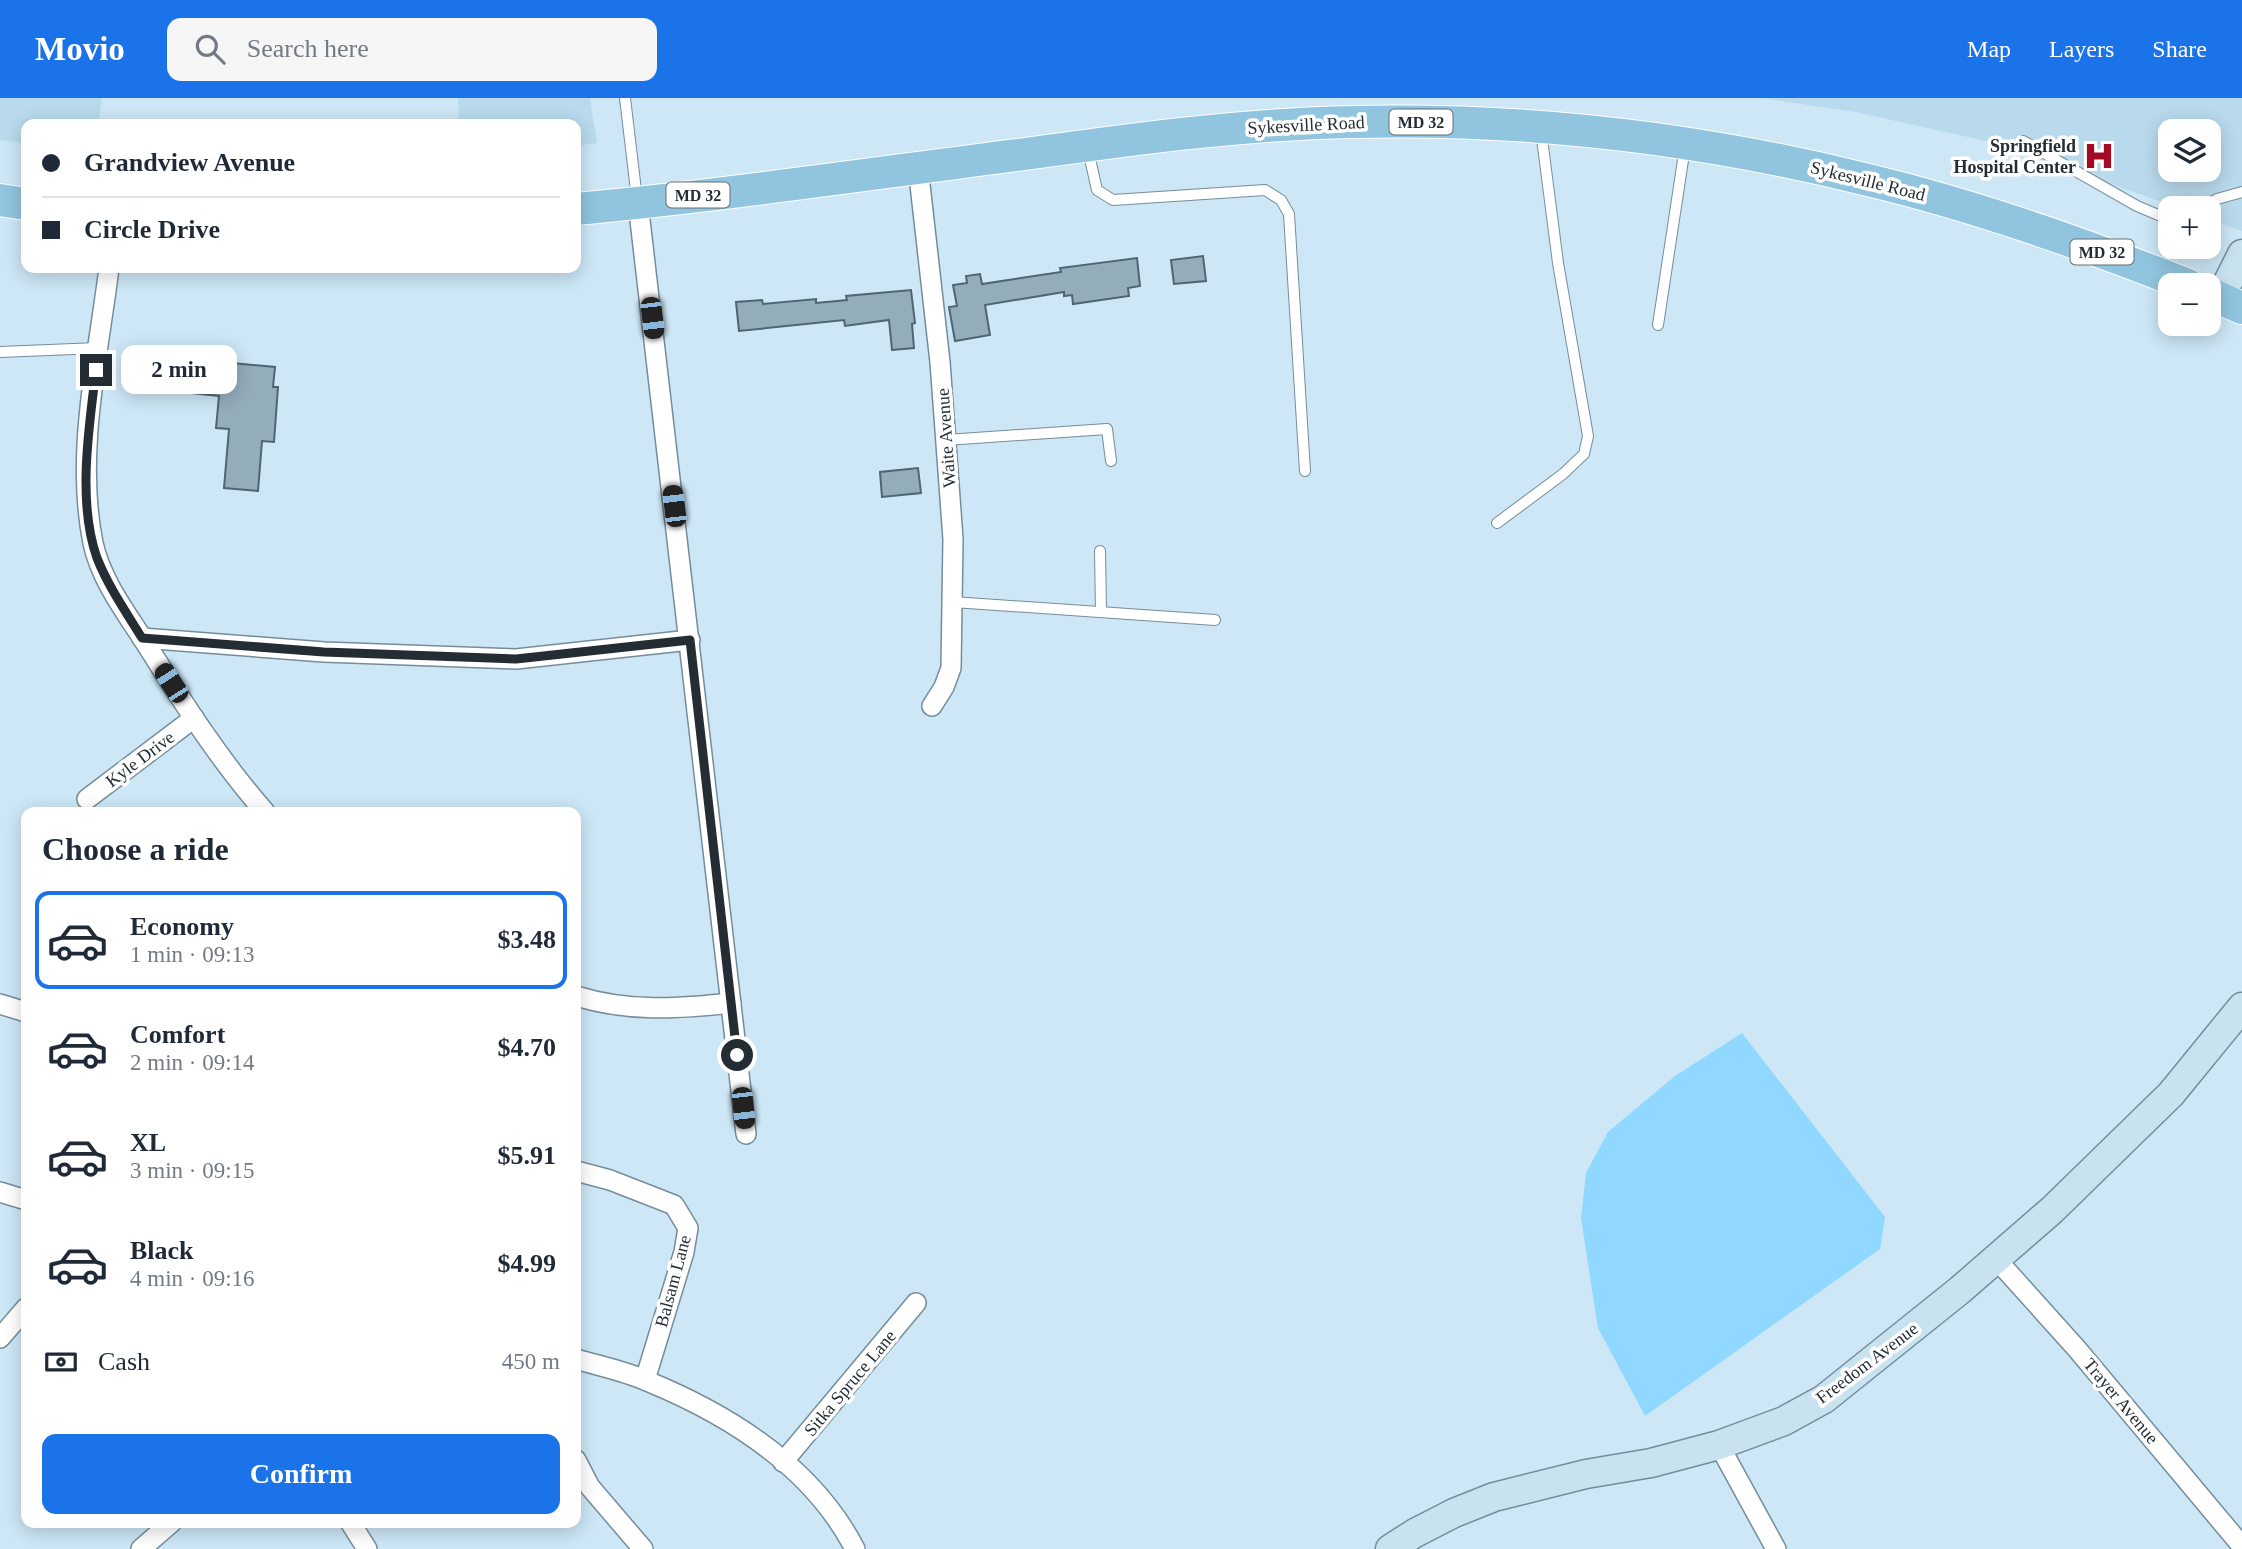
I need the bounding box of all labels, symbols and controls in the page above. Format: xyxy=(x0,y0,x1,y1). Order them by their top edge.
search box xyxy=(167,18,657,81)
icon: search xyxy=(191,30,229,68)
text: Movio xyxy=(35,31,125,67)
text: Search here xyxy=(247,34,369,63)
text: Map xyxy=(1967,36,2011,62)
text: Layers xyxy=(2049,36,2114,62)
text: Share xyxy=(2152,36,2207,62)
road number: MD 32 xyxy=(1390,110,1452,134)
street label: Sykesville Road xyxy=(1247,112,1365,138)
map controls xyxy=(2158,119,2221,336)
button: layers xyxy=(2158,119,2221,182)
place label: Springfield Hospital Center xyxy=(1954,136,2076,177)
hospital icon: Springfield Hospital Center xyxy=(2082,139,2116,173)
text: Grandview Avenue xyxy=(84,148,295,177)
street label: Sykesville Road xyxy=(1809,157,1927,205)
road number: MD 32 xyxy=(666,183,730,208)
button: + xyxy=(2158,196,2221,259)
text: Circle Drive xyxy=(84,215,220,244)
road number: MD 32 xyxy=(2070,240,2134,264)
button: − xyxy=(2158,273,2221,336)
car xyxy=(640,296,665,340)
callout: 2 min xyxy=(120,345,236,394)
route end xyxy=(80,354,112,386)
text: 2 min xyxy=(151,357,207,382)
street label: Waite Avenue xyxy=(933,388,959,488)
car xyxy=(662,484,687,528)
car xyxy=(151,660,192,706)
street label: Kyle Drive xyxy=(102,727,178,791)
text: Choose a ride xyxy=(42,831,229,867)
icon: car xyxy=(46,909,109,972)
text: Economy xyxy=(130,912,234,941)
text: $3.48 xyxy=(498,925,556,954)
text: 1 min · 09:13 xyxy=(130,942,255,967)
icon: car xyxy=(46,1017,109,1080)
text: Comfort xyxy=(130,1020,225,1049)
text: $4.70 xyxy=(498,1033,556,1062)
route start xyxy=(721,1039,753,1071)
text: 2 min · 09:14 xyxy=(130,1050,255,1075)
car xyxy=(731,1086,756,1130)
icon: car xyxy=(46,1125,109,1188)
text: XL xyxy=(130,1128,166,1157)
text: $5.91 xyxy=(498,1141,556,1170)
text: 3 min · 09:15 xyxy=(130,1158,255,1183)
icon: car xyxy=(46,1233,109,1296)
street label: Balsam Lane xyxy=(651,1233,695,1329)
text: Black xyxy=(130,1236,194,1265)
text: $4.99 xyxy=(498,1249,556,1278)
text: 4 min · 09:16 xyxy=(130,1266,255,1291)
street label: Freedom Avenue xyxy=(1812,1318,1922,1408)
street label: Sitka Spruce Lane xyxy=(800,1326,900,1440)
icon: cash xyxy=(42,1343,80,1381)
text: Cash xyxy=(98,1347,150,1376)
text: 450 m xyxy=(502,1349,560,1374)
street label: Trayer Avenue xyxy=(2079,1354,2163,1448)
button: Confirm xyxy=(42,1434,560,1514)

